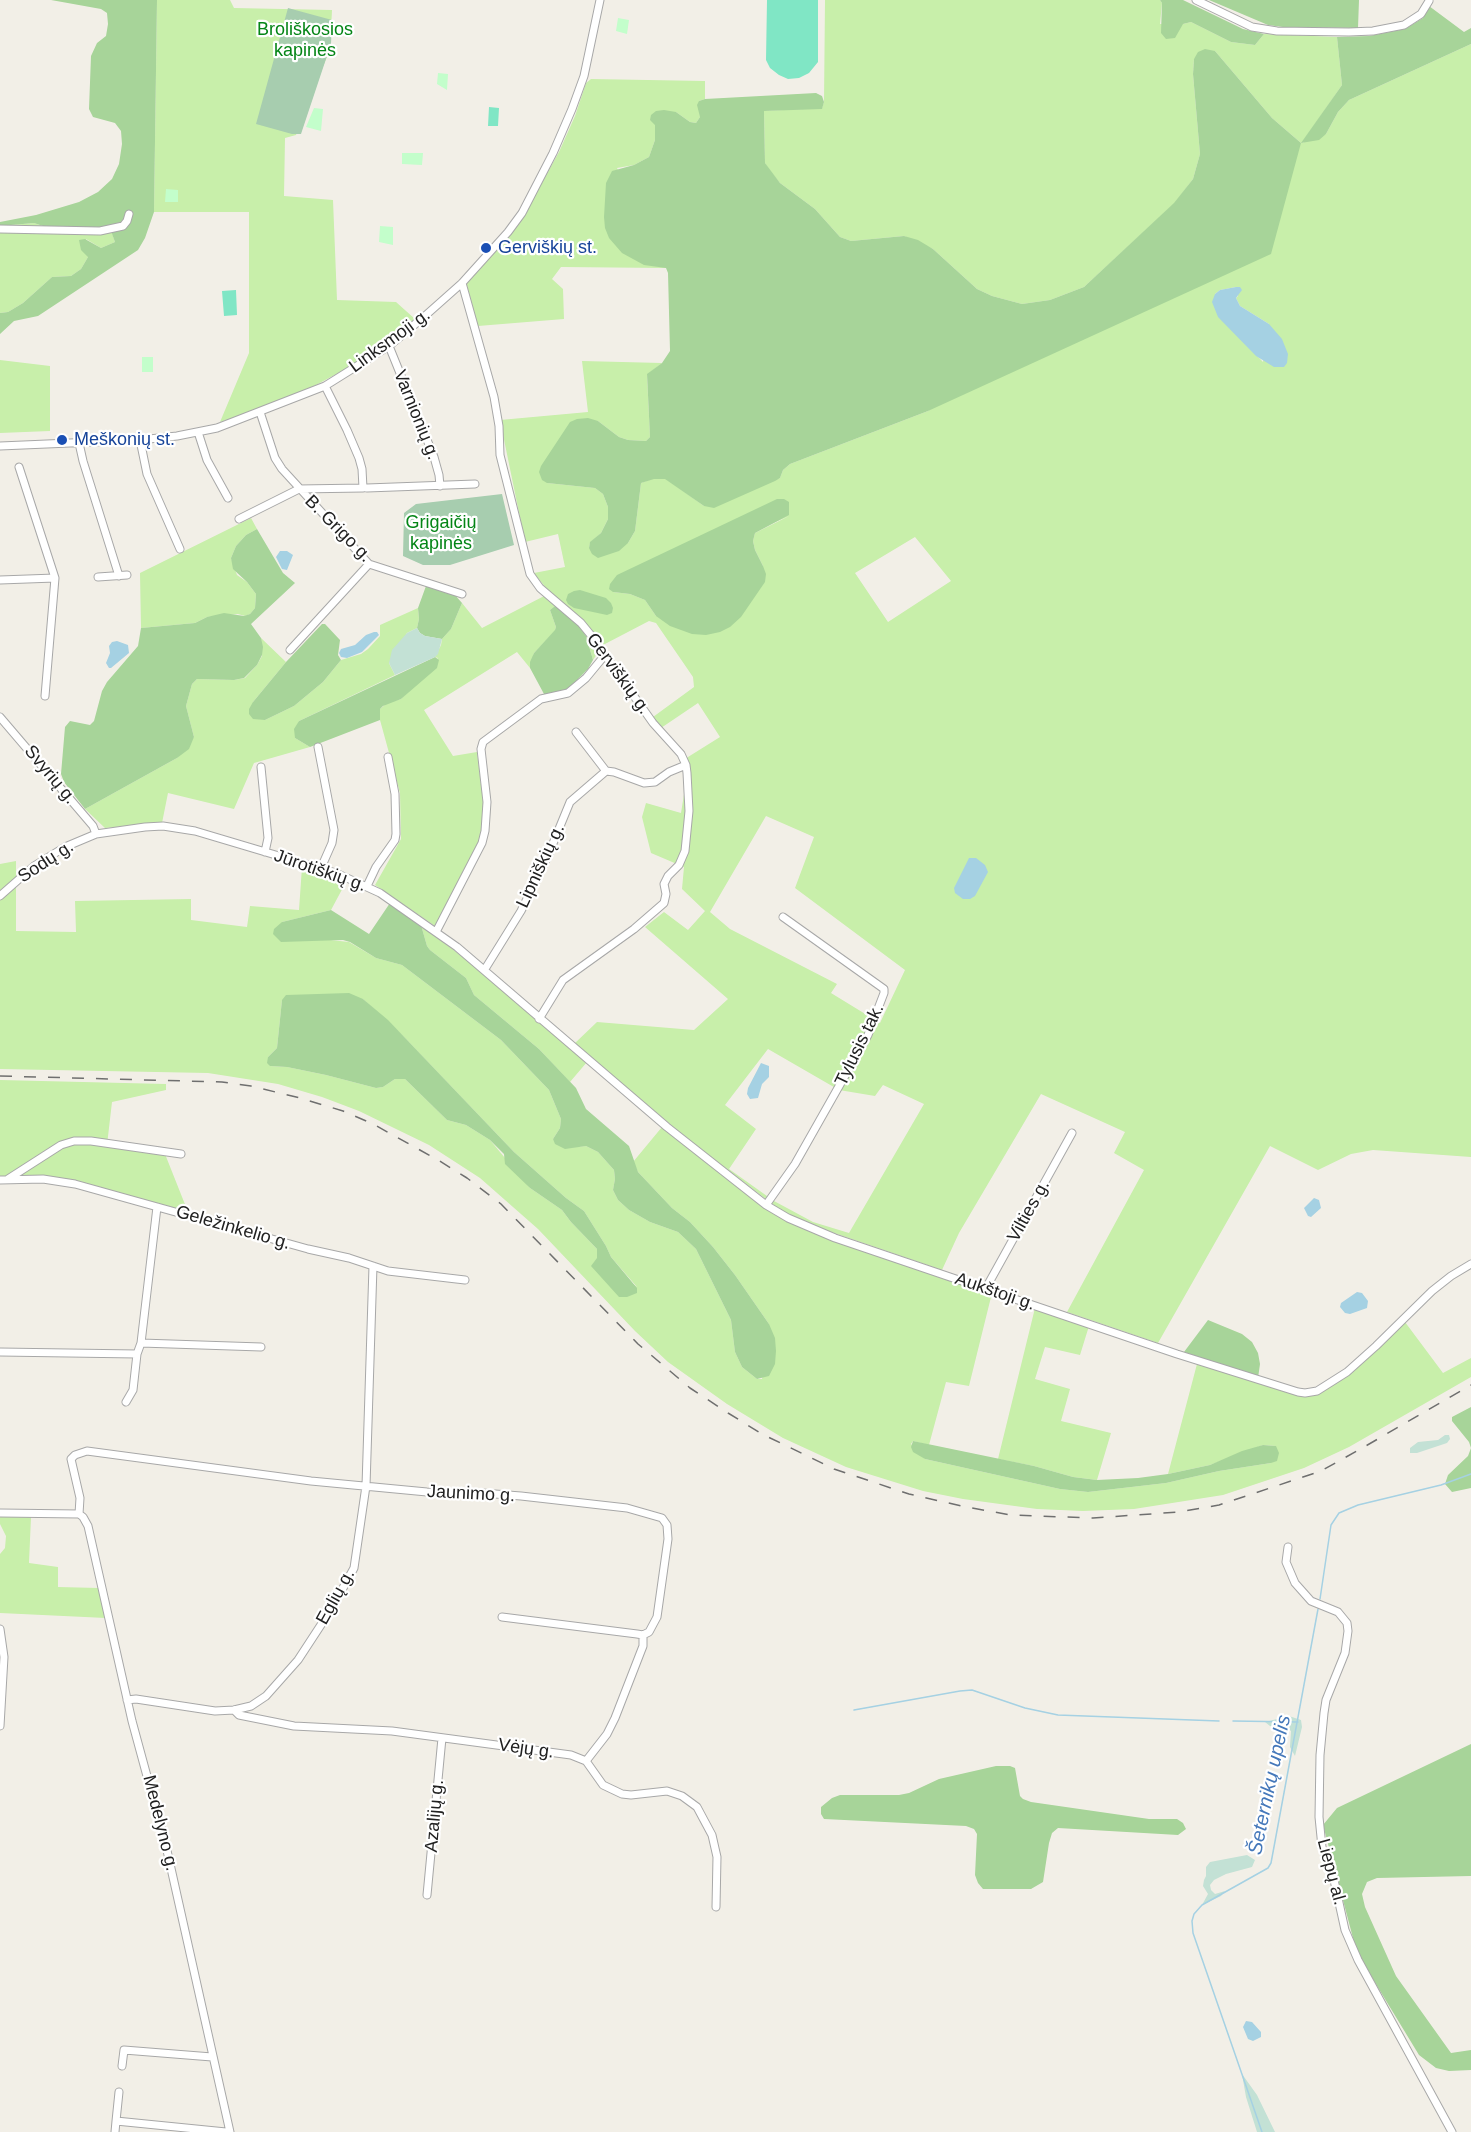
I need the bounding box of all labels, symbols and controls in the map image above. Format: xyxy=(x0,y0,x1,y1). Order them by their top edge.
park label: Broliškosios kapinės xyxy=(257,19,353,62)
place label: Gerviškių st. xyxy=(498,237,597,259)
marker: Gerviškių st. xyxy=(479,241,493,255)
street label: Linksmoji g. xyxy=(345,304,435,378)
street label: Varnionių g. xyxy=(388,367,444,463)
place label: Meškonių st. xyxy=(74,429,175,451)
marker: Meškonių st. xyxy=(55,433,69,447)
street label: B. Grigo g. xyxy=(300,491,376,567)
park label: Grigaičių kapinės xyxy=(405,512,477,554)
street label: Gerviškių g. xyxy=(581,629,655,719)
street label: Svyrių g. xyxy=(19,741,81,809)
street label: Lipniškių g. xyxy=(512,821,570,911)
street label: Sodų g. xyxy=(14,836,78,888)
street label: Jūrotiškių g. xyxy=(271,845,369,897)
street label: Tylusis tak. xyxy=(831,1000,889,1090)
street label: Vilties g. xyxy=(1003,1176,1055,1246)
street label: Geležinkelio g. xyxy=(173,1201,293,1255)
street label: Aukštoji g. xyxy=(952,1268,1038,1316)
street label: Jaunimo g. xyxy=(426,1481,516,1507)
street label: Eglių g. xyxy=(312,1566,360,1628)
water label: Šeternikų upelis xyxy=(1243,1713,1297,1857)
street label: Vėjų g. xyxy=(497,1734,555,1764)
street label: Medelyno g. xyxy=(138,1773,182,1873)
street label: Azalijų g. xyxy=(421,1779,449,1853)
street label: Liepų al. xyxy=(1312,1836,1350,1908)

